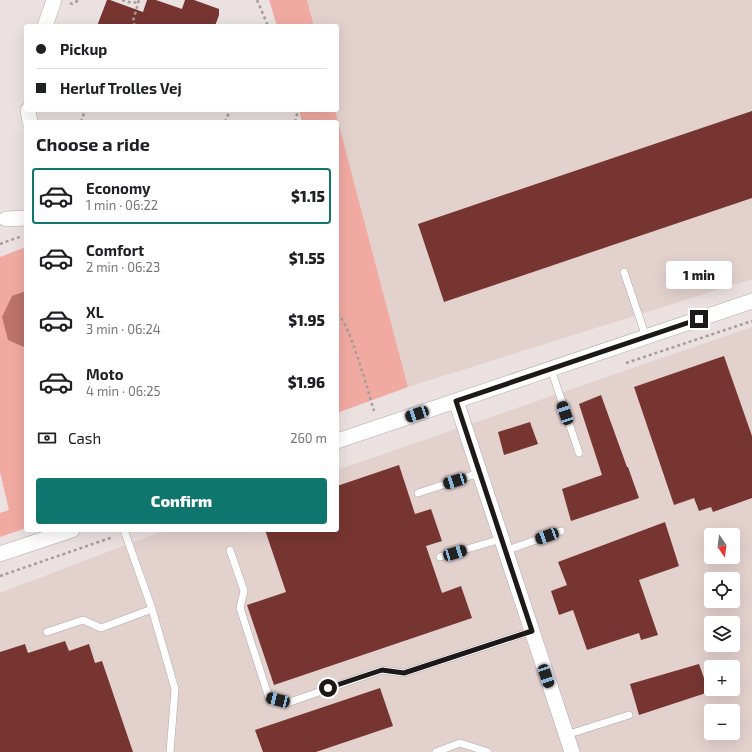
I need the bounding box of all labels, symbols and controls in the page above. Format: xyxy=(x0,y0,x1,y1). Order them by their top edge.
text: Pickup xyxy=(60,40,107,58)
text: Herluf Trolles Vej xyxy=(60,79,182,97)
text: Choose a ride xyxy=(36,133,150,155)
icon: car xyxy=(38,178,74,214)
text: Economy xyxy=(86,179,151,197)
text: $1.15 xyxy=(291,187,325,205)
text: 1 min · 06:22 xyxy=(86,197,158,213)
icon: car xyxy=(38,240,74,276)
text: Comfort xyxy=(86,241,144,259)
text: $1.55 xyxy=(289,249,325,267)
text: 2 min · 06:23 xyxy=(86,259,160,275)
callout: 1 min xyxy=(666,261,732,289)
text: 1 min xyxy=(683,267,715,283)
icon: car xyxy=(38,302,74,338)
text: XL xyxy=(86,303,104,321)
route end xyxy=(690,310,708,328)
text: $1.95 xyxy=(288,311,325,329)
text: 3 min · 06:24 xyxy=(86,321,161,337)
icon: car xyxy=(38,364,74,400)
text: Moto xyxy=(86,365,124,383)
text: $1.96 xyxy=(288,373,325,391)
text: 4 min · 06:25 xyxy=(86,383,161,399)
car xyxy=(555,400,575,426)
car xyxy=(404,404,430,424)
icon: cash xyxy=(36,427,58,449)
text: Cash xyxy=(68,429,101,447)
text: 260 m xyxy=(290,430,327,446)
car xyxy=(442,472,468,490)
button: Confirm xyxy=(36,478,327,524)
car xyxy=(534,526,560,546)
north arrow xyxy=(704,528,740,564)
map controls xyxy=(704,528,740,740)
car xyxy=(442,544,468,562)
button: locate xyxy=(704,572,740,608)
button: layers xyxy=(704,616,740,652)
button: + xyxy=(704,660,740,696)
car xyxy=(536,663,556,689)
route start xyxy=(319,679,337,697)
car xyxy=(265,691,291,709)
button: − xyxy=(704,704,740,740)

